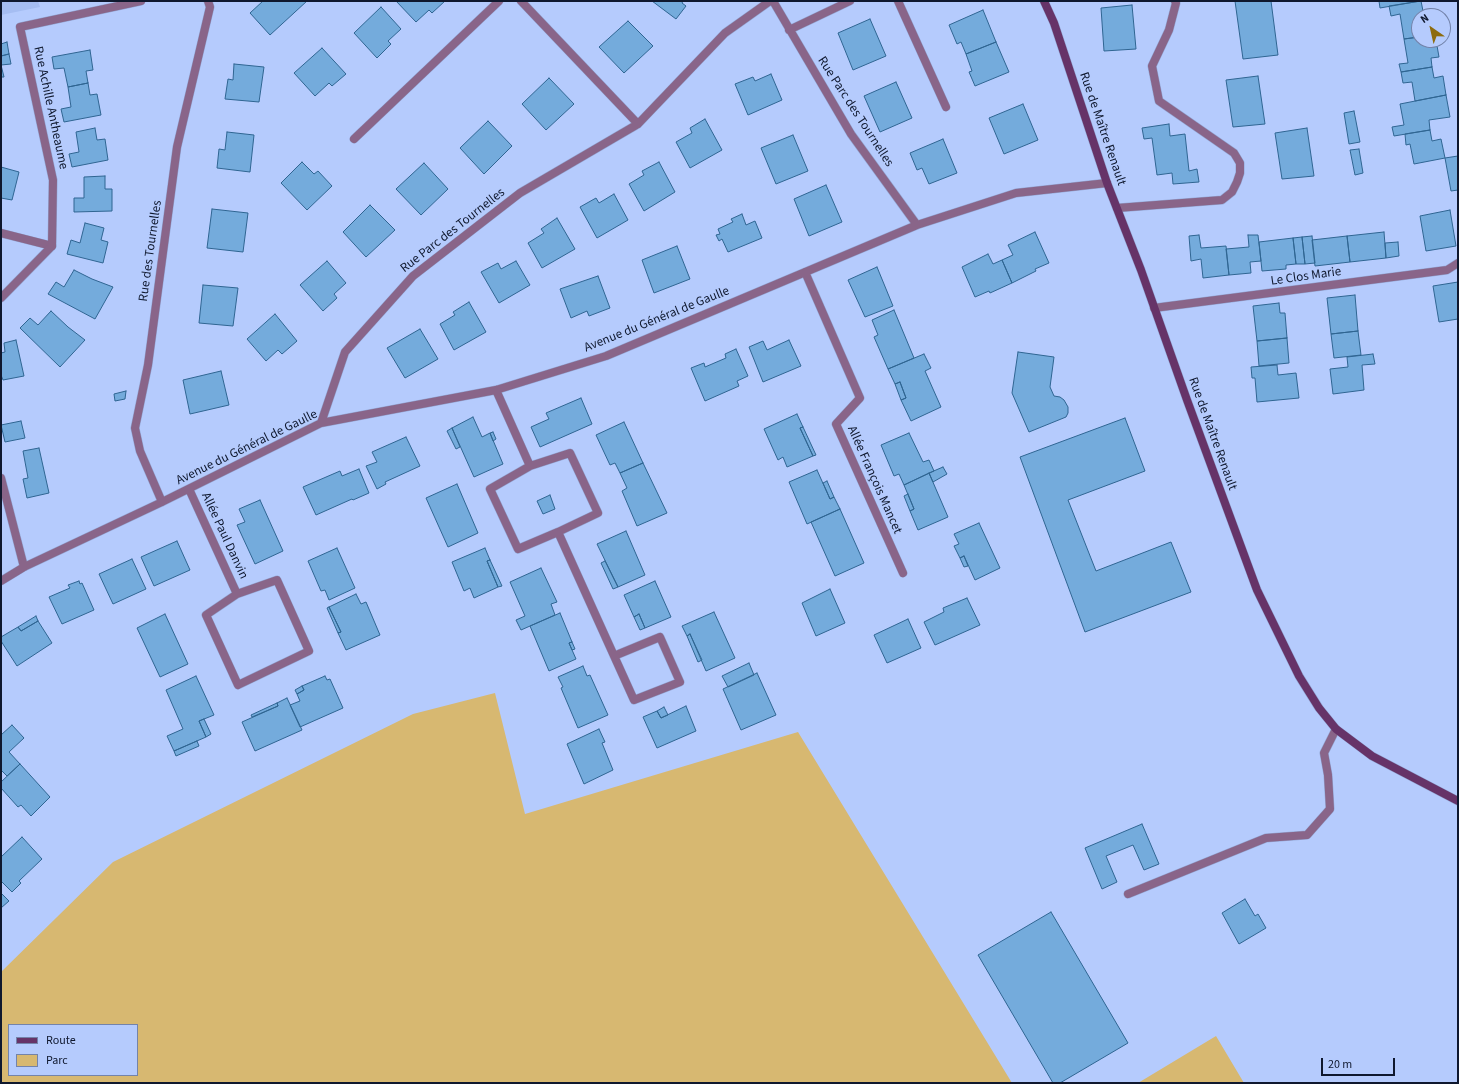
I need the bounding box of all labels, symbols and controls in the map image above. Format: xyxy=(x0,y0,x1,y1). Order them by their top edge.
north arrow xyxy=(1411,8,1451,48)
text: N xyxy=(1417,10,1432,27)
street label: Rue Achille Antheaume xyxy=(29,45,71,171)
street label: Rue Parc des Tournelles xyxy=(814,54,896,170)
street label: Rue de Maître Renault xyxy=(1075,70,1129,188)
street label: Rue Parc des Tournelles xyxy=(398,185,508,277)
street label: Rue des Tournelles xyxy=(136,199,166,303)
street label: Le Clos Marie xyxy=(1270,264,1342,290)
street label: Avenue du Général de Gaulle xyxy=(582,284,732,356)
street label: Rue de Maître Renault xyxy=(1184,375,1240,493)
street label: Avenue du Général de Gaulle xyxy=(174,407,320,489)
street label: Allée François Mancet xyxy=(843,424,905,536)
street label: Allée Paul Danvin xyxy=(197,490,251,582)
legend xyxy=(8,1024,138,1076)
text: Route xyxy=(46,1032,76,1049)
scale bar xyxy=(1323,1050,1397,1076)
text: Parc xyxy=(46,1052,68,1069)
text: 20 m xyxy=(1328,1056,1352,1073)

